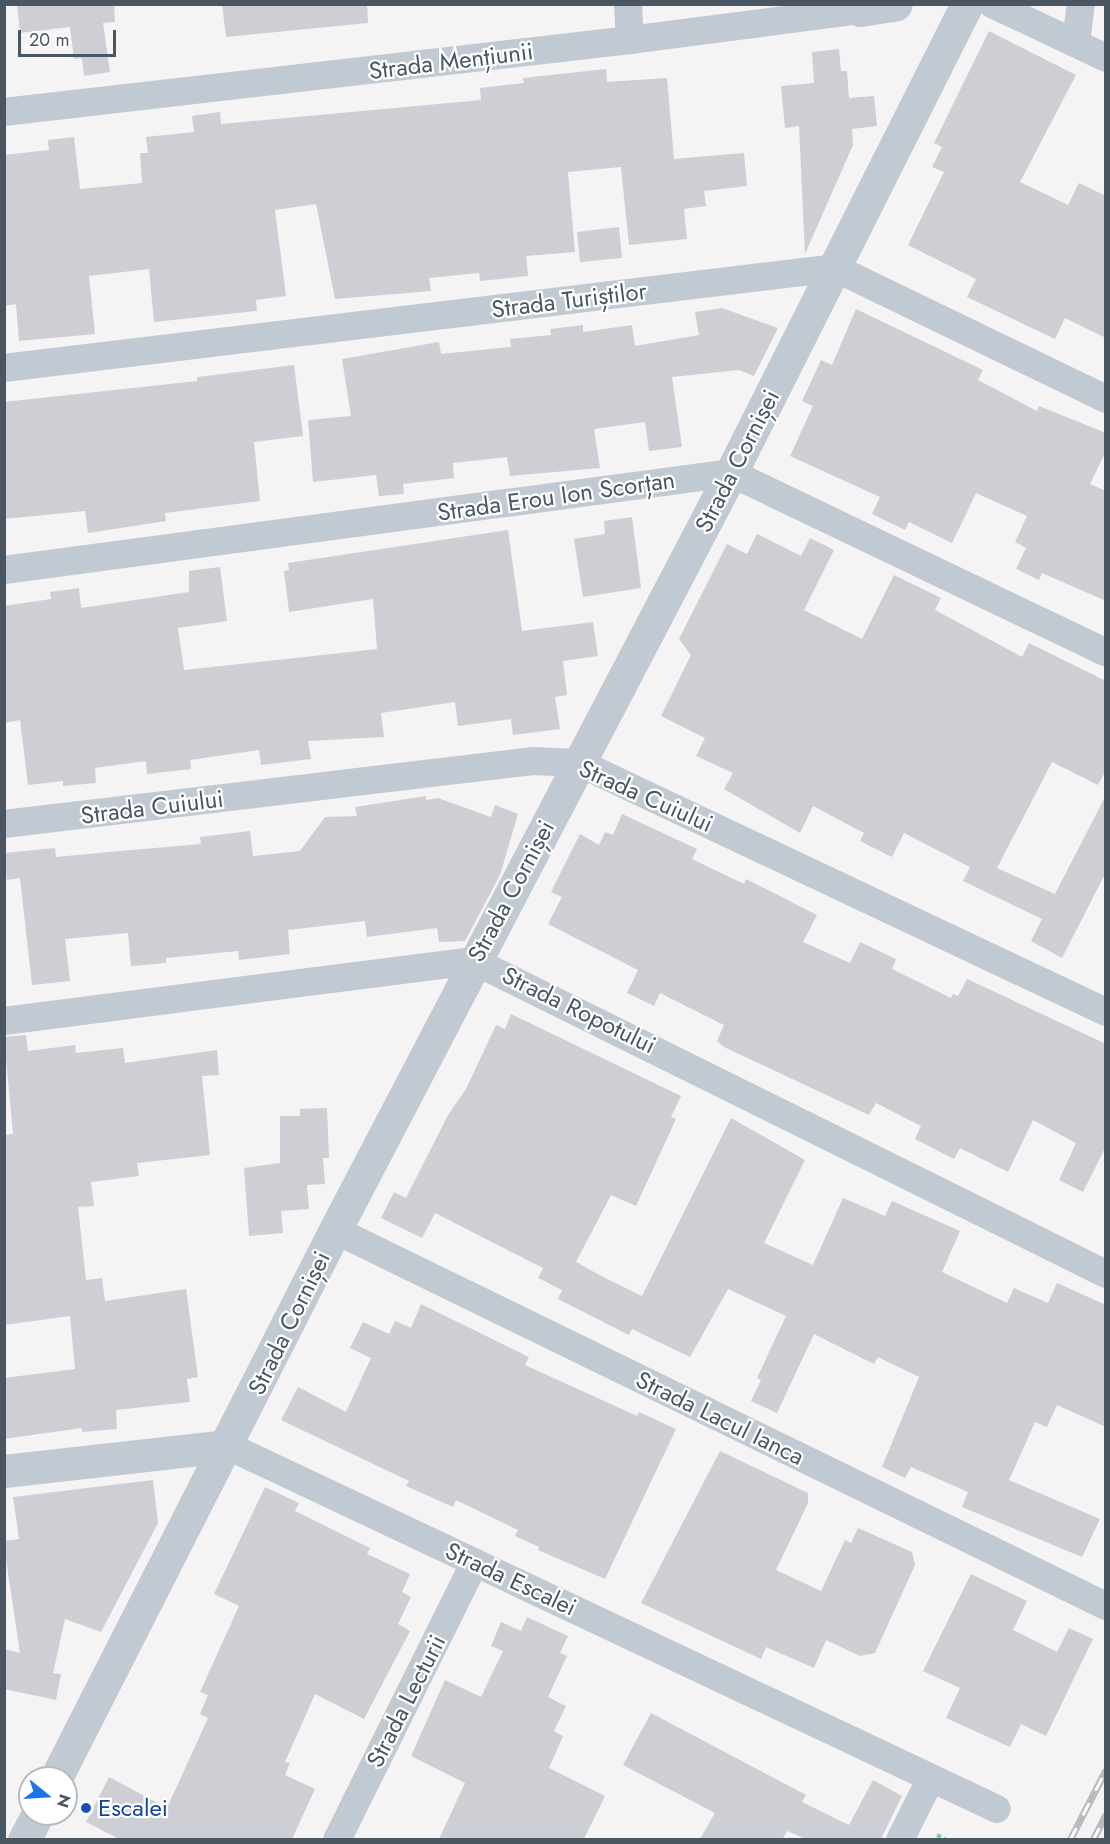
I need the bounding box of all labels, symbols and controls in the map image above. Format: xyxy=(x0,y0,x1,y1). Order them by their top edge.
scale bar xyxy=(21,18,118,56)
text: 20 m xyxy=(29,27,69,53)
street label: Strada Mențiunii xyxy=(367,37,535,85)
street label: Strada Turiștilor xyxy=(490,276,648,324)
street label: Strada Cornișei xyxy=(689,385,785,537)
street label: Strada Erou Ion Scorțan xyxy=(435,465,677,527)
street label: Strada Cuiului xyxy=(575,754,717,838)
street label: Strada Cuiului xyxy=(79,784,225,830)
street label: Strada Cornișei xyxy=(462,815,560,967)
street label: Strada Ropotului xyxy=(498,960,660,1060)
street label: Strada Cornișei xyxy=(242,1247,336,1399)
street label: Strada Lacul Ianca xyxy=(631,1365,809,1471)
street label: Strada Escalei xyxy=(441,1536,581,1622)
street label: Strada Lecturii xyxy=(360,1630,452,1772)
north arrow xyxy=(18,1766,78,1826)
text: N xyxy=(51,1791,77,1811)
place label: Escalei xyxy=(98,1794,168,1822)
marker: Escalei xyxy=(79,1801,93,1815)

